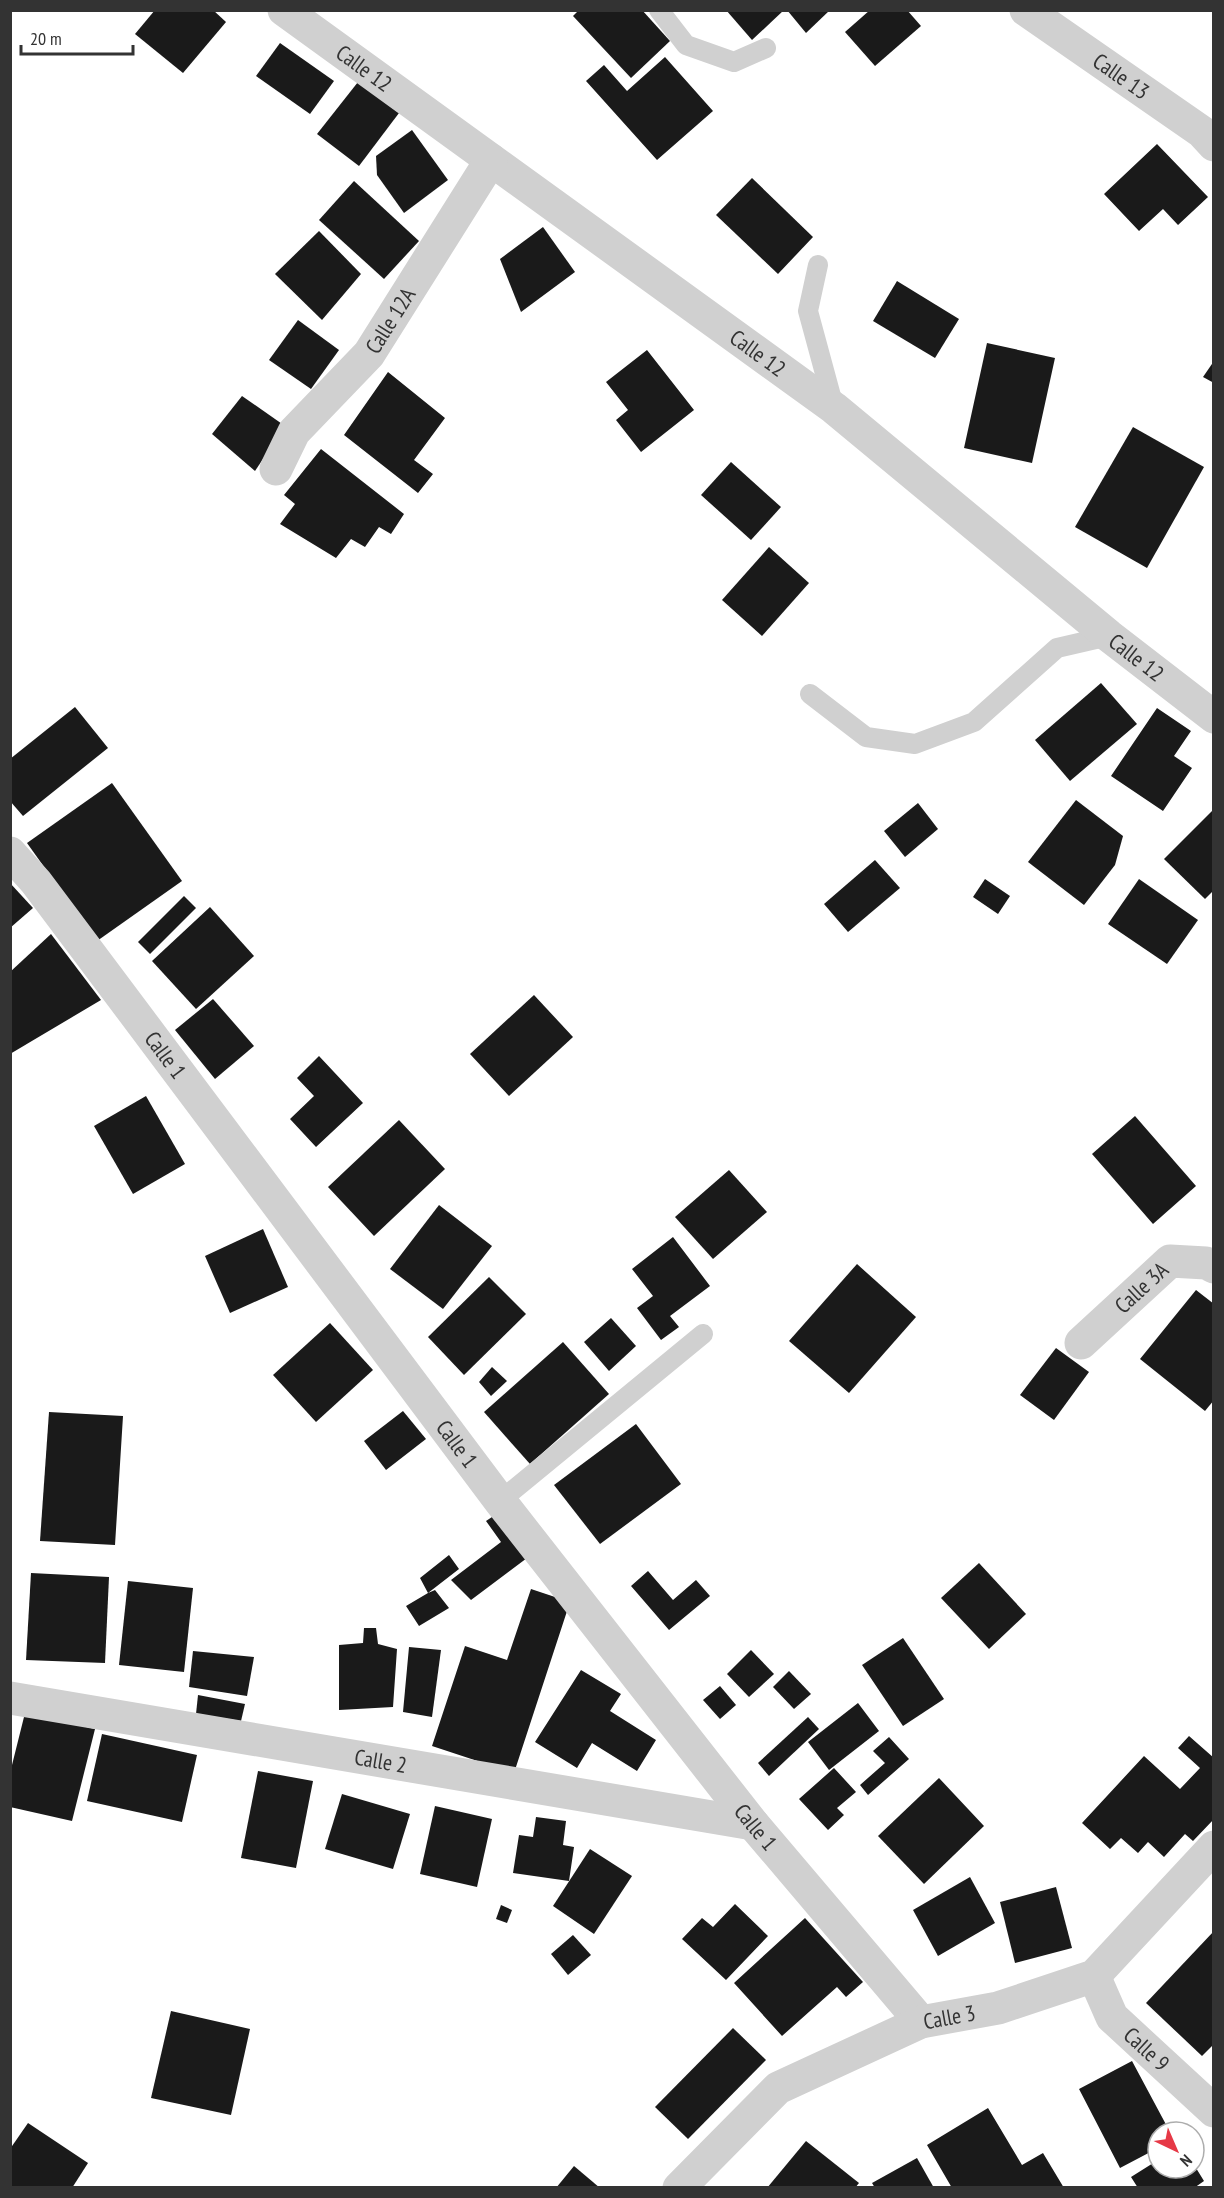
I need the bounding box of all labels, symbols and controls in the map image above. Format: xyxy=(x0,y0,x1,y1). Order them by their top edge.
scale bar xyxy=(21,18,134,56)
text: 20 m xyxy=(30,27,62,50)
street label: Calle 12 xyxy=(331,38,398,98)
street label: Calle 13 xyxy=(1088,47,1155,105)
street label: Calle 12A xyxy=(359,282,422,359)
street label: Calle 12 xyxy=(724,323,791,383)
street label: Calle 12 xyxy=(1103,627,1170,687)
street label: Calle 1 xyxy=(139,1025,193,1084)
street label: Calle 3A xyxy=(1109,1255,1174,1319)
street label: Calle 1 xyxy=(430,1414,484,1473)
street label: Calle 2 xyxy=(352,1743,409,1779)
street label: Calle 1 xyxy=(728,1798,783,1856)
street label: Calle 3 xyxy=(921,1998,978,2035)
street label: Calle 9 xyxy=(1118,2021,1176,2077)
north arrow xyxy=(1146,2120,1206,2180)
text: N xyxy=(1176,2151,1196,2171)

